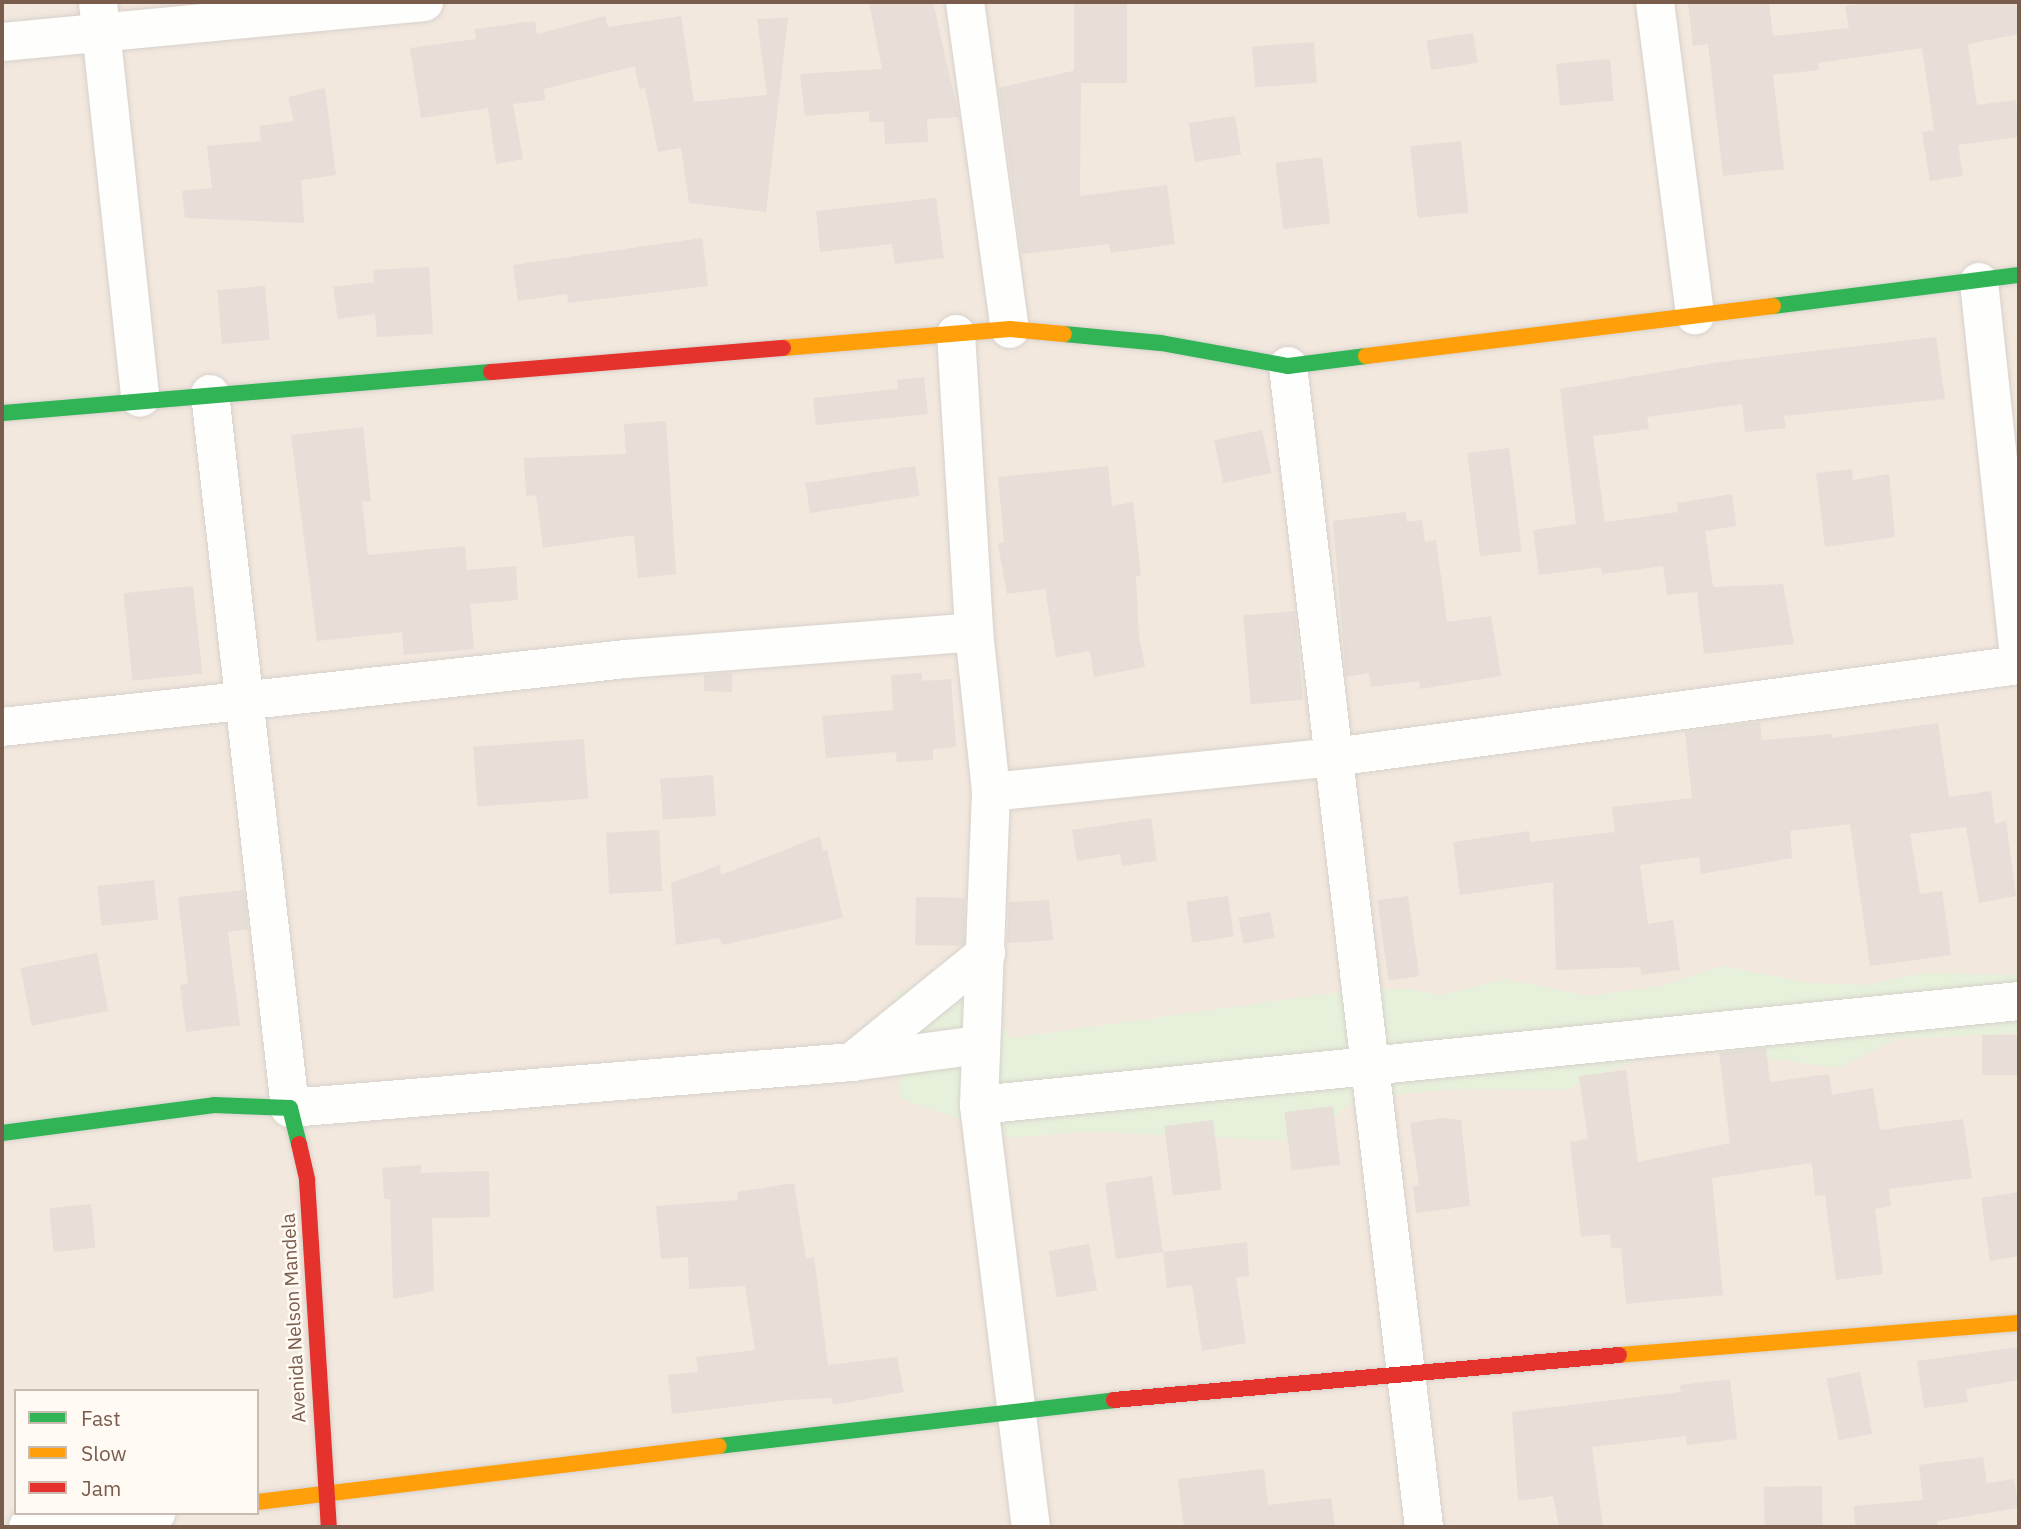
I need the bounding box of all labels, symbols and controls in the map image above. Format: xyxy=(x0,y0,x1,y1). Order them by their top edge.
street label: Avenida Nelson Mandela xyxy=(277,1213,311,1423)
legend xyxy=(14,1389,259,1515)
text: Fast xyxy=(81,1404,121,1432)
text: Slow xyxy=(81,1439,127,1467)
text: Jam xyxy=(81,1474,121,1502)

